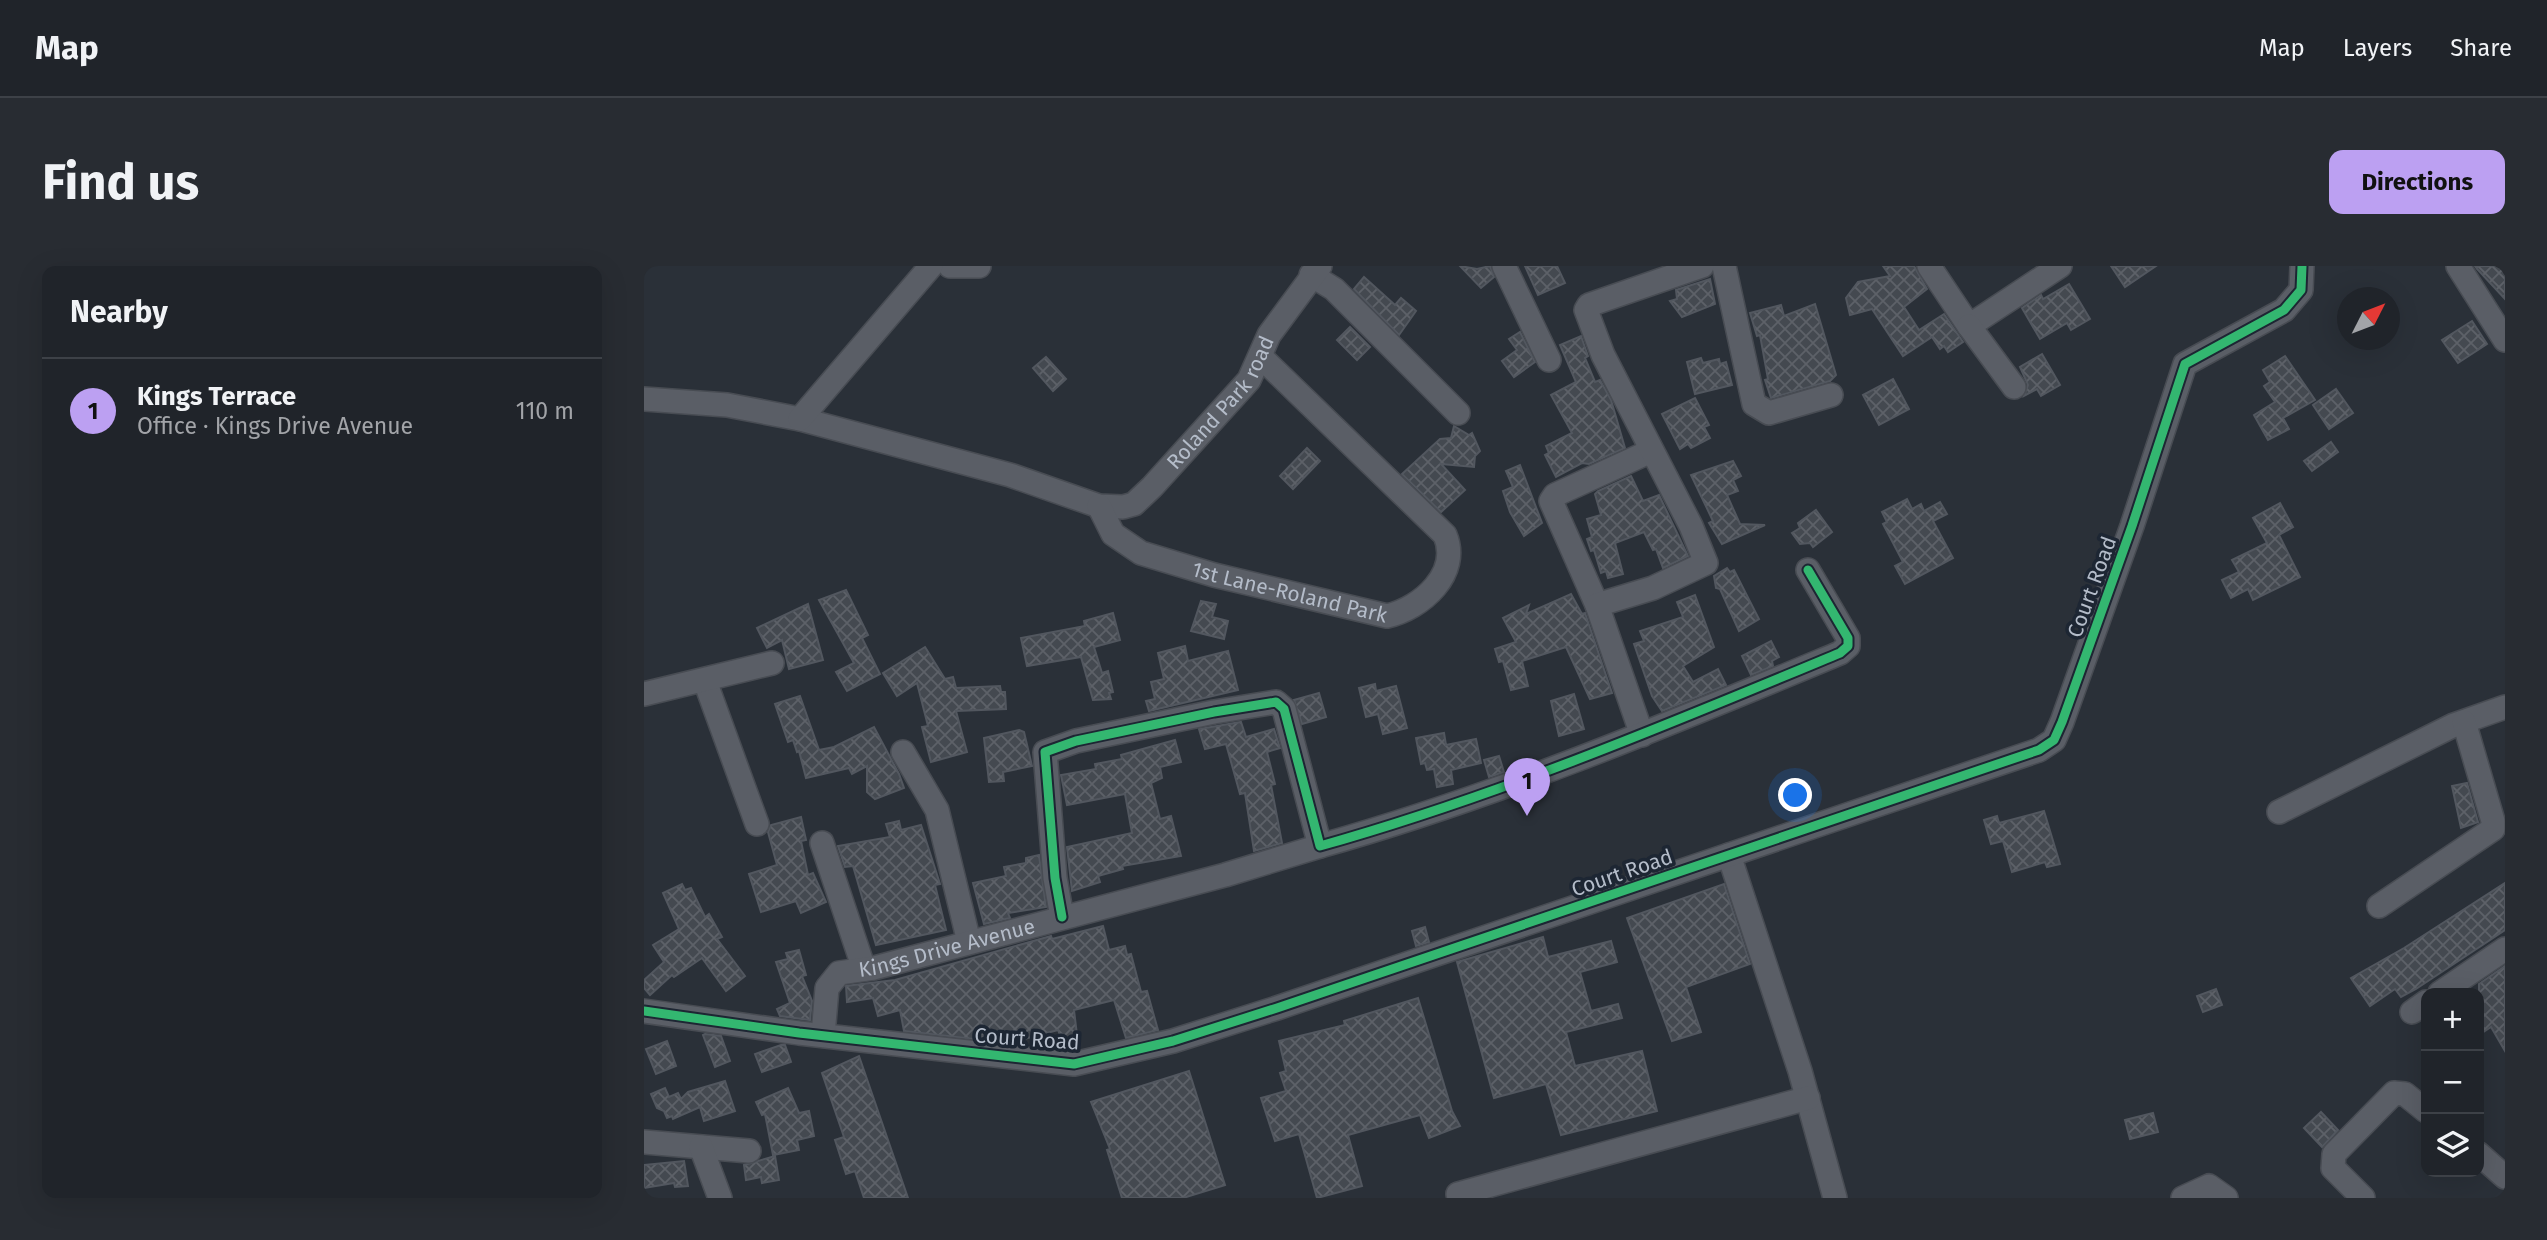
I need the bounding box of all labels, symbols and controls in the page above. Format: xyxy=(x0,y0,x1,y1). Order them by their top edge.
text: Map xyxy=(35,28,99,68)
text: Map xyxy=(2259,34,2305,62)
text: Layers xyxy=(2343,34,2412,62)
text: Share xyxy=(2450,34,2512,62)
button: Directions xyxy=(2329,150,2505,214)
text: Find us xyxy=(42,153,199,212)
north arrow xyxy=(2337,287,2400,350)
text: Nearby xyxy=(70,294,168,330)
street label: Roland Park road xyxy=(1161,332,1280,475)
text: Kings Terrace xyxy=(137,381,296,412)
text: 1 xyxy=(88,397,98,425)
text: 110 m xyxy=(516,397,574,425)
text: Office · Kings Drive Avenue xyxy=(137,412,413,440)
street label: Court Road xyxy=(2062,533,2122,641)
street label: 1st Lane-Roland Park xyxy=(1189,556,1390,629)
pin: 1 xyxy=(1504,758,1550,816)
your location xyxy=(1778,778,1812,812)
street label: Court Road xyxy=(1568,844,1676,902)
street label: Kings Drive Avenue xyxy=(857,913,1038,983)
map controls xyxy=(2421,988,2484,1177)
button: + xyxy=(2421,988,2484,1051)
street label: Court Road xyxy=(973,1022,1081,1056)
button: − xyxy=(2421,1051,2484,1114)
button: layers xyxy=(2421,1114,2484,1177)

